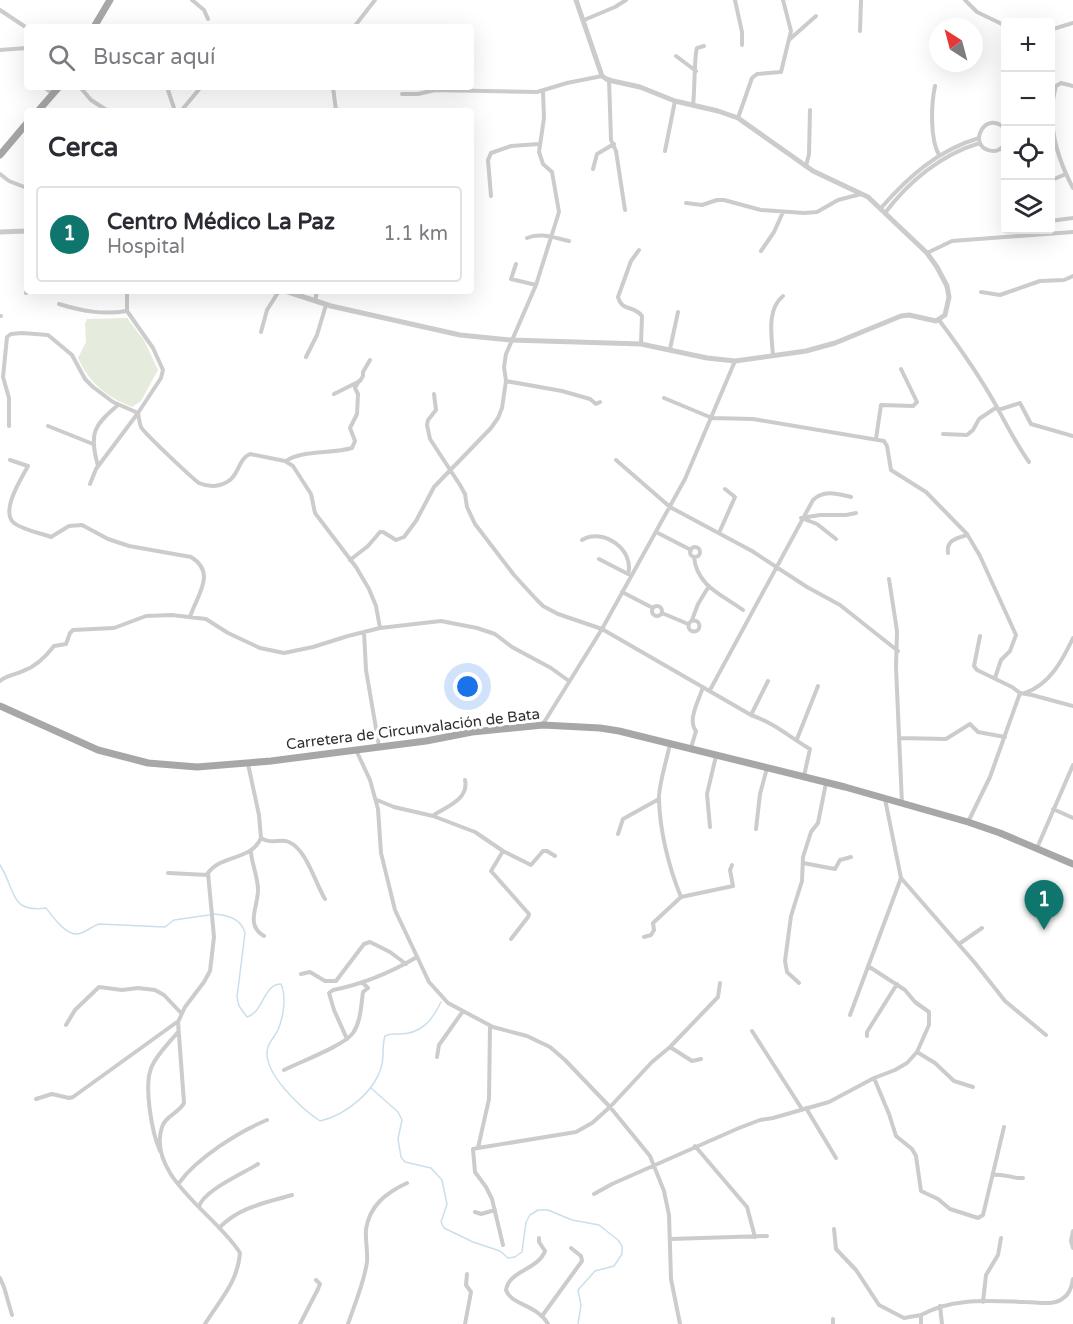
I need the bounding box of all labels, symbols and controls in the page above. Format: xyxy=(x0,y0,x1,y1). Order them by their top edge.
north arrow xyxy=(929,18,983,72)
map controls xyxy=(1001,18,1055,234)
button: + xyxy=(1001,18,1055,72)
search box xyxy=(24,24,474,90)
icon: search xyxy=(45,41,78,74)
text: Buscar aquí xyxy=(93,44,215,70)
button: − xyxy=(1001,72,1055,126)
button: locate xyxy=(1001,126,1055,180)
text: Cerca xyxy=(48,132,118,163)
button: layers xyxy=(1001,180,1055,234)
text: Centro Médico La Paz xyxy=(107,209,335,235)
text: 1 xyxy=(63,222,76,246)
text: 1.1 km xyxy=(383,222,448,246)
text: Hospital xyxy=(107,235,185,259)
your location xyxy=(453,672,482,701)
street label: Carretera de Circunvalación de Bata xyxy=(285,705,541,753)
pin: 1 xyxy=(1024,880,1064,930)

